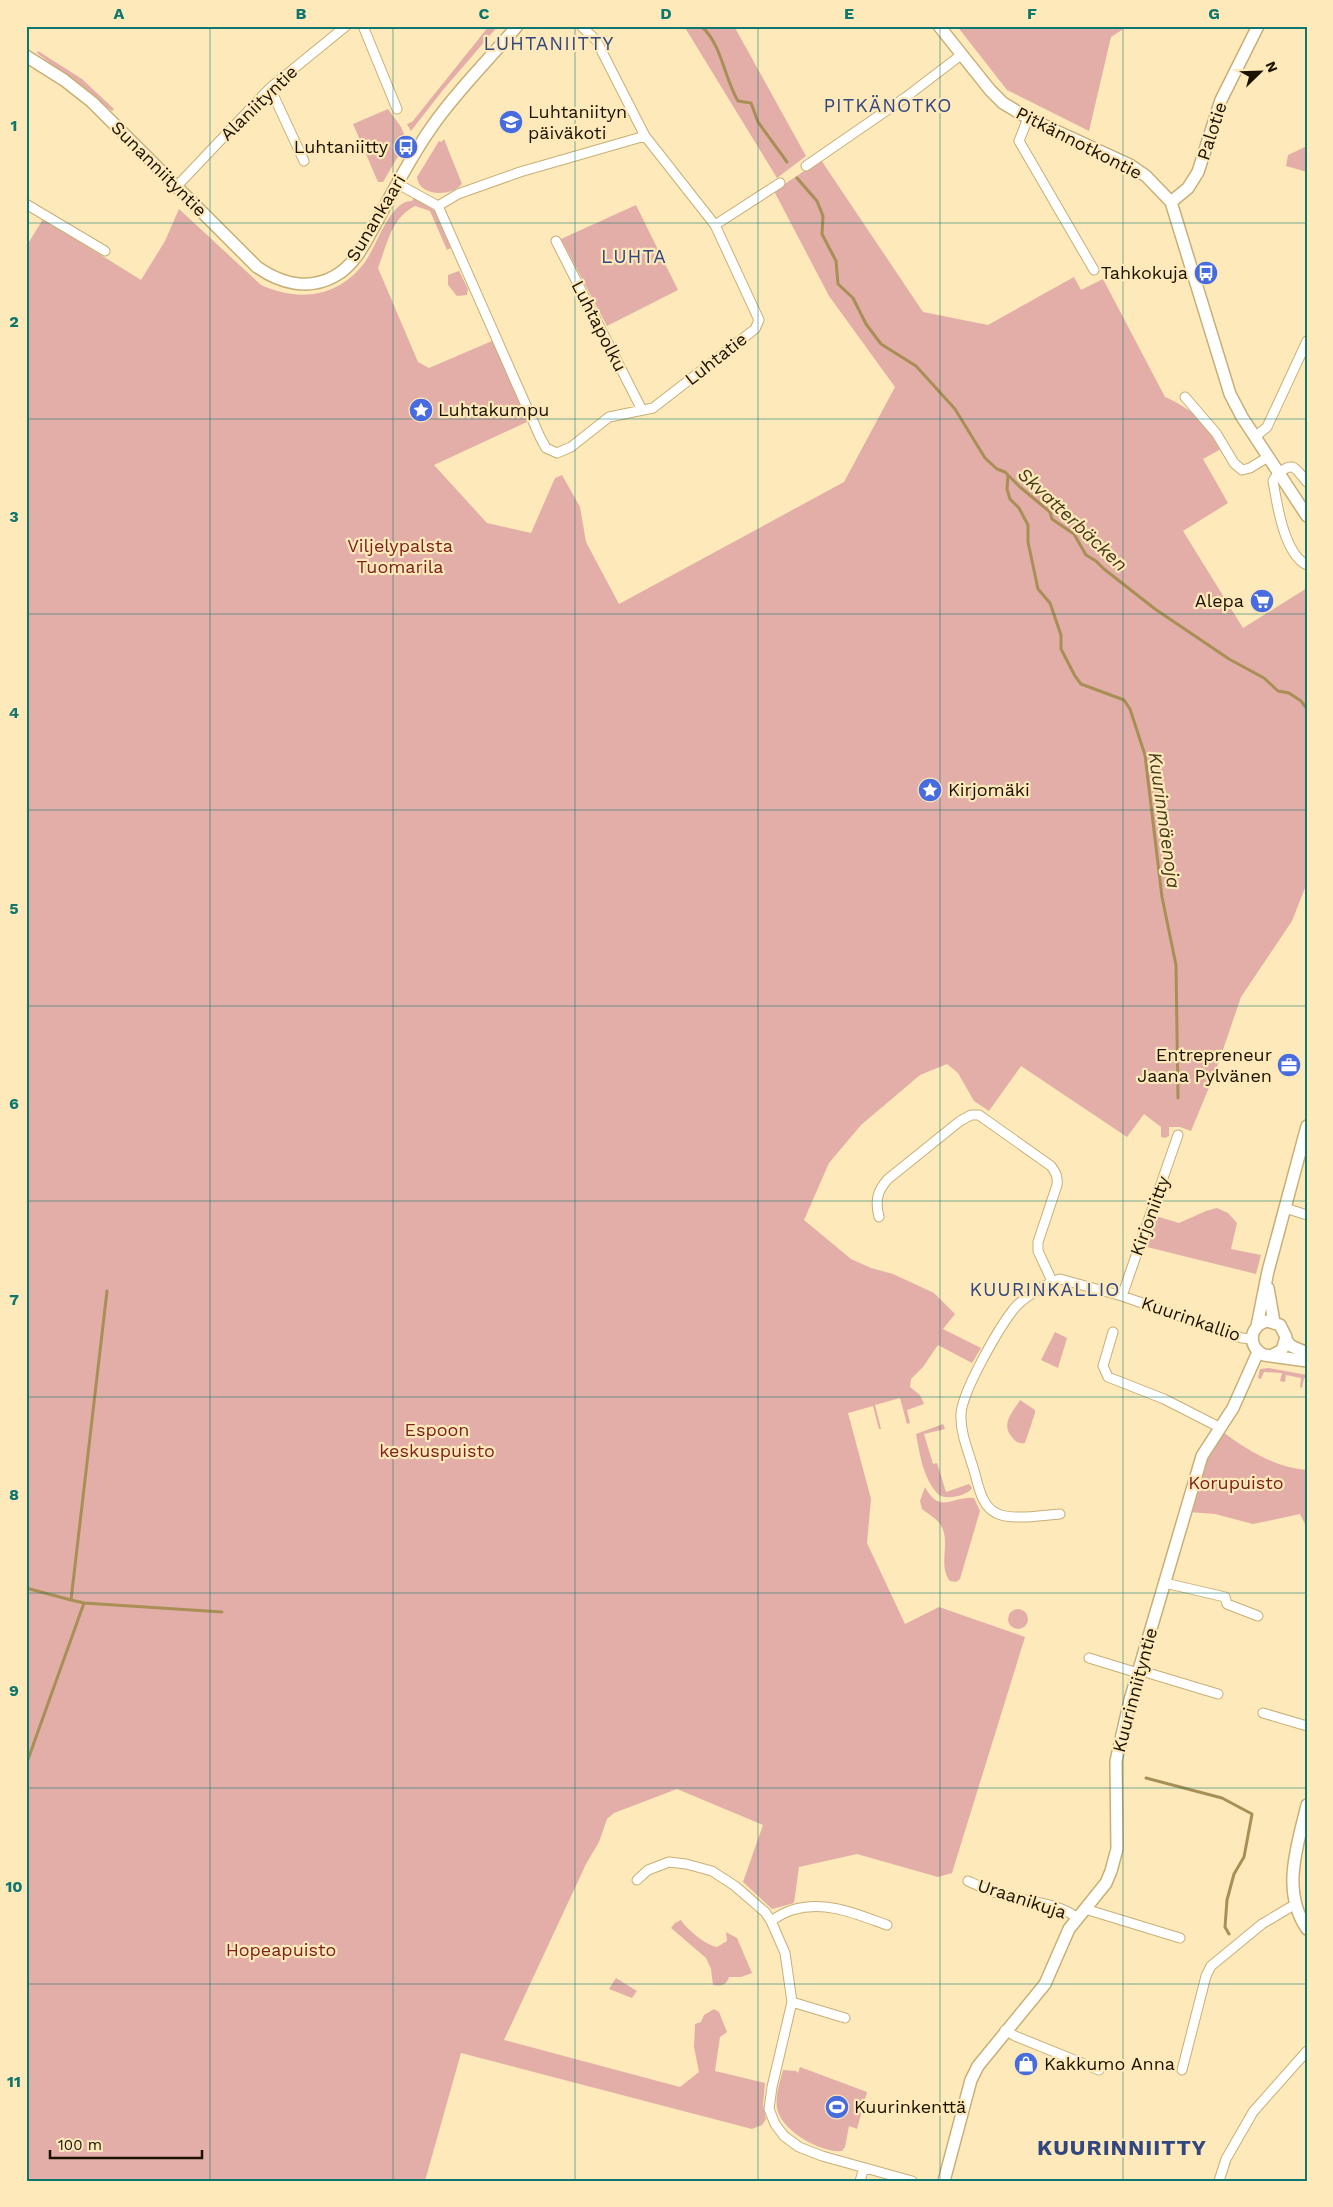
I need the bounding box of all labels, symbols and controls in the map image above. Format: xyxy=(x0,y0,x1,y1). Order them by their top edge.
text: A xyxy=(114,4,125,23)
text: B xyxy=(296,4,307,23)
text: C xyxy=(479,4,490,23)
text: D xyxy=(660,4,672,23)
text: E xyxy=(844,4,854,23)
text: F xyxy=(1027,4,1037,23)
text: G xyxy=(1208,4,1220,23)
district label: LUHTANIITTY xyxy=(484,32,614,55)
north arrow xyxy=(1236,48,1286,98)
text: N xyxy=(1263,59,1281,75)
street label: Alaniityntie xyxy=(216,61,302,145)
district label: PITKÄNOTKO xyxy=(823,94,953,117)
street label: Palotie xyxy=(1192,99,1231,163)
place label: Luhtaniityn päiväkoti xyxy=(528,101,627,143)
street label: Pitkännotkontie xyxy=(1013,102,1146,183)
school or university icon: Luhtaniityn päiväkoti xyxy=(498,109,524,135)
text: 1 xyxy=(11,116,17,135)
street label: Sunanniityntie xyxy=(107,117,211,221)
bus stop icon: Luhtaniitty xyxy=(393,134,419,160)
place label: Luhtaniitty xyxy=(294,136,389,157)
street label: Sunankaari xyxy=(341,171,410,265)
district label: LUHTA xyxy=(601,245,667,268)
bus stop icon: Tahkokuja xyxy=(1193,260,1219,286)
place label: Tahkokuja xyxy=(1101,262,1188,283)
street label: Luhtapolku xyxy=(568,277,631,375)
text: 2 xyxy=(9,312,19,331)
street label: Luhtatie xyxy=(681,328,751,389)
place icon: Luhtakumpu xyxy=(408,397,434,423)
place label: Luhtakumpu xyxy=(438,399,549,420)
water label: Skvatterbäcken xyxy=(1013,463,1132,576)
text: 3 xyxy=(9,507,19,526)
park label: Viljelypalsta Tuomarila xyxy=(347,535,453,577)
supermarket icon: Alepa xyxy=(1249,588,1275,614)
place label: Alepa xyxy=(1195,590,1244,611)
text: 4 xyxy=(9,703,19,722)
water label: Kuurinmäenoja xyxy=(1144,750,1185,890)
place icon: Kirjomäki xyxy=(917,777,943,803)
place label: Kirjomäki xyxy=(948,779,1030,800)
text: 5 xyxy=(9,899,19,918)
place label: Entrepreneur Jaana Pylvänen xyxy=(1137,1044,1272,1086)
office icon: Entrepreneur Jaana Pylvänen xyxy=(1276,1052,1302,1078)
text: 6 xyxy=(9,1094,19,1113)
street label: Kirjoniitty xyxy=(1125,1172,1174,1259)
district label: KUURINKALLIO xyxy=(969,1278,1121,1301)
text: 7 xyxy=(9,1290,19,1309)
street label: Kuurinkallio xyxy=(1139,1292,1244,1345)
park label: Espoon keskuspuisto xyxy=(379,1419,495,1461)
park label: Korupuisto xyxy=(1188,1472,1284,1493)
text: 8 xyxy=(9,1485,19,1504)
street label: Kuurinniityntie xyxy=(1108,1625,1161,1754)
text: 9 xyxy=(9,1681,19,1700)
street label: Uraanikuja xyxy=(975,1874,1069,1923)
text: 10 xyxy=(5,1877,23,1896)
park label: Hopeapuisto xyxy=(226,1939,336,1960)
shop icon: Kakkumo Anna xyxy=(1013,2051,1039,2077)
place label: Kakkumo Anna xyxy=(1044,2053,1175,2074)
text: 11 xyxy=(7,2072,21,2091)
sports icon: Kuurinkenttä xyxy=(824,2094,850,2120)
place label: Kuurinkenttä xyxy=(854,2096,966,2117)
scale bar xyxy=(50,2127,202,2159)
district label: KUURINNIITTY xyxy=(1037,2135,1207,2160)
text: 100 m xyxy=(58,2136,102,2154)

